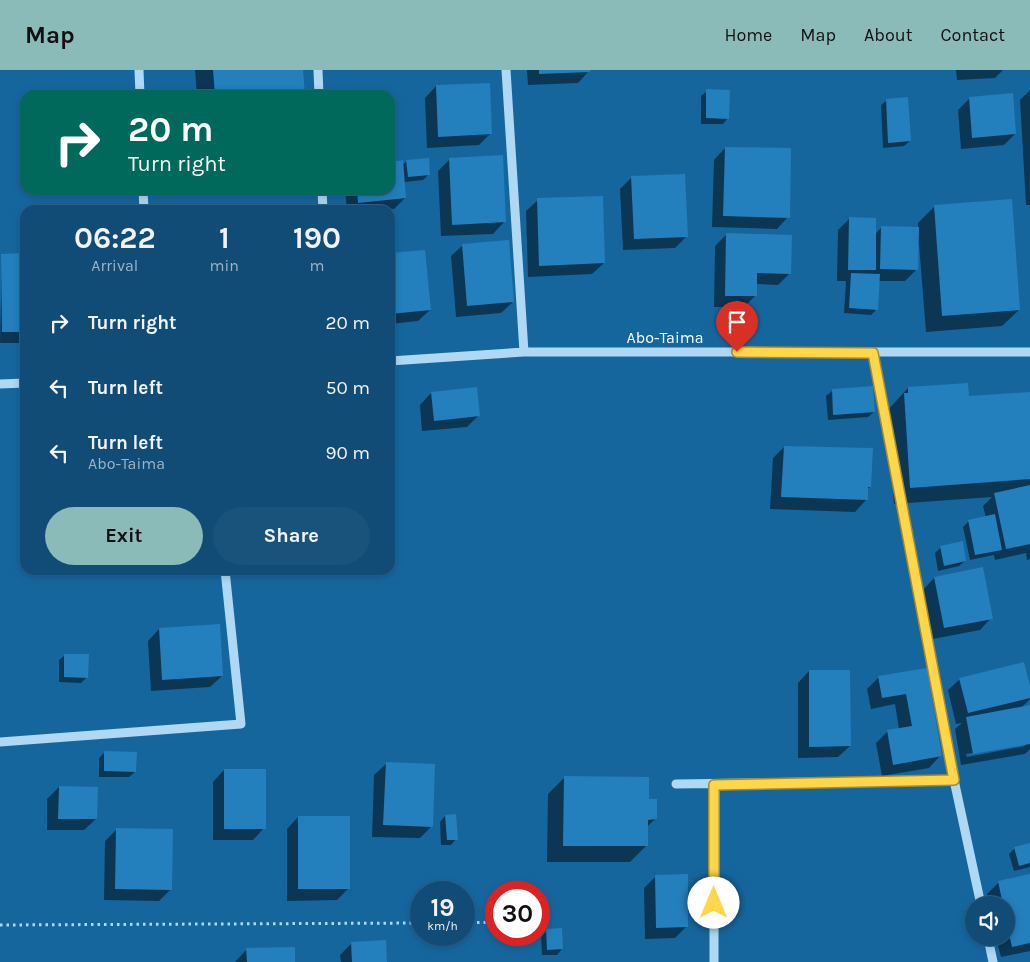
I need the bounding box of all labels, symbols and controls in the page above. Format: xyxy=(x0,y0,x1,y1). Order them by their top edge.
text: Map xyxy=(25,21,75,49)
text: Home xyxy=(724,24,772,46)
text: Map xyxy=(800,24,836,46)
text: About xyxy=(864,24,913,46)
text: Contact xyxy=(941,24,1005,46)
text: 20 m xyxy=(128,109,213,150)
icon: right xyxy=(45,110,110,175)
text: Turn right xyxy=(128,151,226,177)
text: 06:22 xyxy=(74,220,156,256)
text: 1 xyxy=(219,220,230,256)
text: 190 xyxy=(293,220,341,256)
text: Arrival xyxy=(91,256,138,275)
text: min xyxy=(210,256,239,275)
text: m xyxy=(309,256,324,275)
pin xyxy=(716,301,758,352)
icon: arrive xyxy=(723,308,751,336)
icon: right xyxy=(45,309,73,337)
text: Turn right xyxy=(88,312,177,334)
text: 20 m xyxy=(325,312,370,334)
street label: Abo-Taima xyxy=(627,328,703,347)
icon: left xyxy=(45,374,73,402)
text: Turn left xyxy=(88,377,163,399)
text: 50 m xyxy=(326,377,370,399)
text: Turn left xyxy=(88,432,163,454)
icon: left xyxy=(45,439,73,467)
text: 90 m xyxy=(325,442,370,464)
text: Abo-Taima xyxy=(88,454,165,473)
button: Exit xyxy=(45,507,203,565)
button: Share xyxy=(213,507,370,565)
position arrow xyxy=(687,876,739,928)
speed limit sign: 30 xyxy=(485,881,550,946)
text: 19 xyxy=(430,893,455,922)
map controls xyxy=(965,896,1015,946)
button: sound xyxy=(965,896,1015,946)
text: km/h xyxy=(427,919,458,933)

